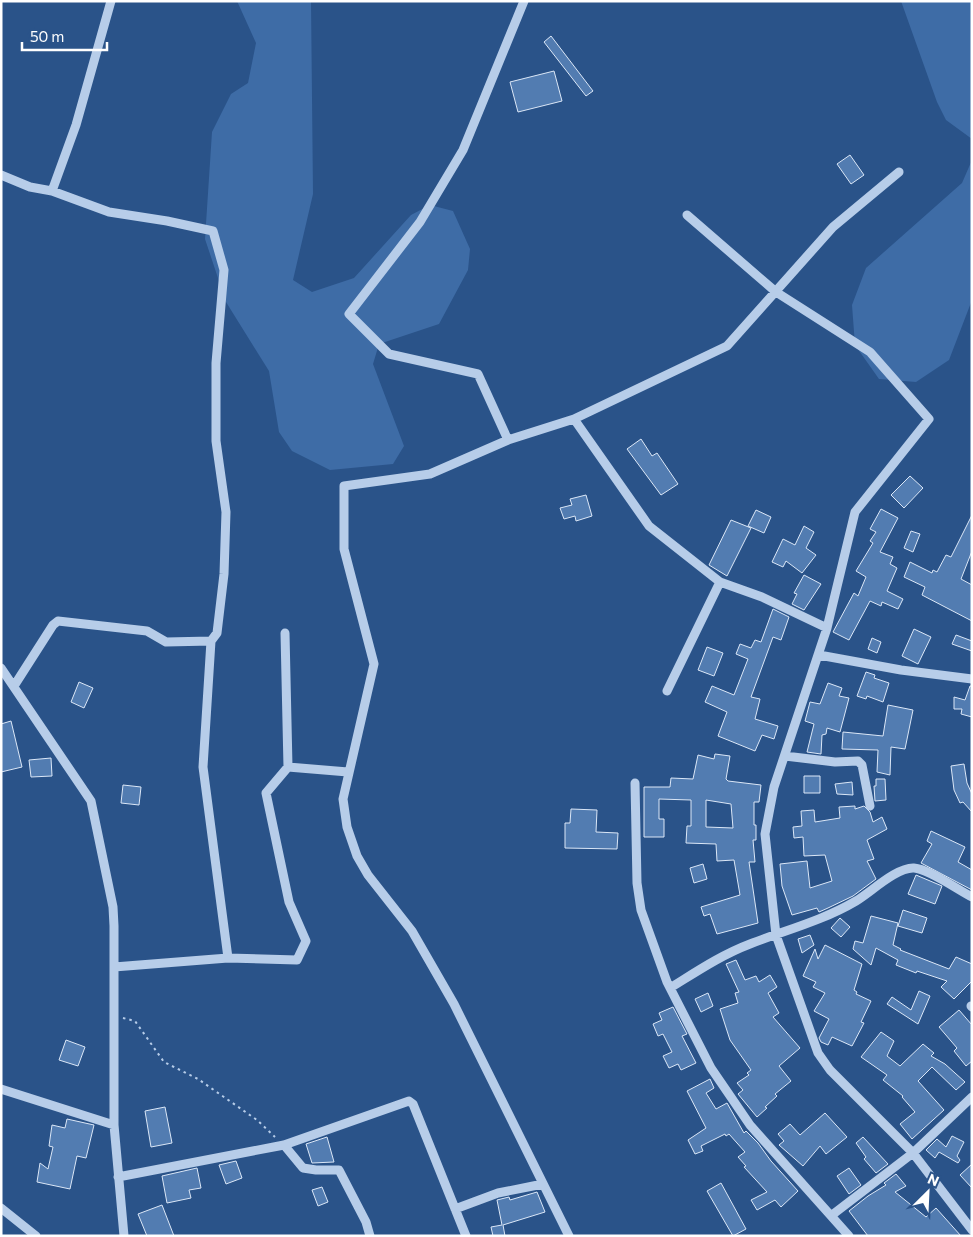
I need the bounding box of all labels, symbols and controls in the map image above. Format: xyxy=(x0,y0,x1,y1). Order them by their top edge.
scale bar xyxy=(22,20,108,52)
text: 50 m xyxy=(30,27,64,45)
north arrow xyxy=(903,1167,953,1217)
text: N xyxy=(925,1170,942,1190)

